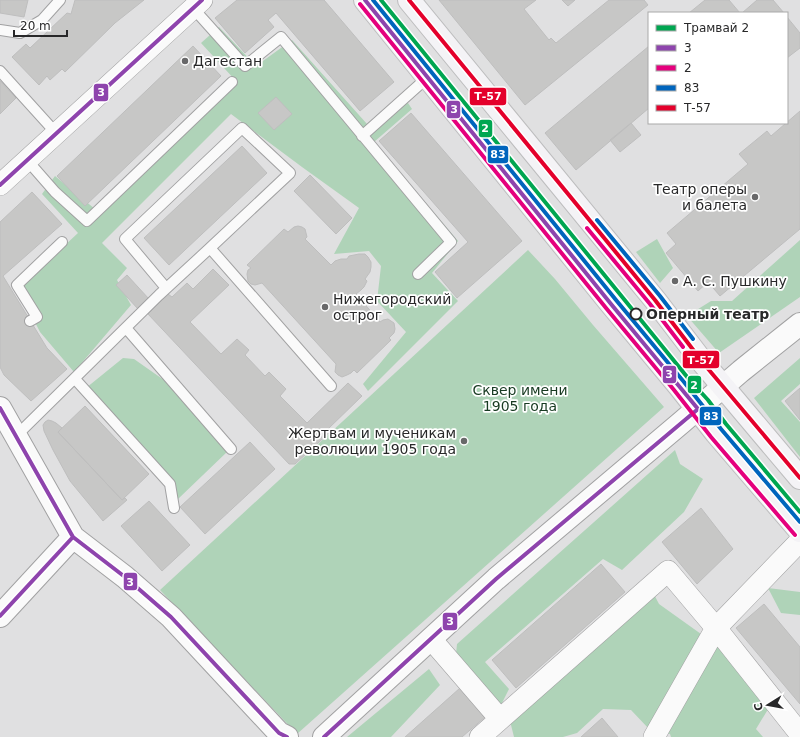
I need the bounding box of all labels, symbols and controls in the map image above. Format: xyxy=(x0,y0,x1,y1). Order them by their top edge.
scale bar xyxy=(14,12,67,38)
legend xyxy=(648,12,788,124)
text: 20 m xyxy=(20,19,51,33)
text: Трамвай 2 xyxy=(683,21,749,35)
text: 3 xyxy=(684,41,692,55)
place label: Дагестан xyxy=(193,53,262,69)
marker: Дагестан xyxy=(180,56,190,66)
text: 2 xyxy=(684,61,692,75)
text: 83 xyxy=(684,81,699,95)
line badge: 3 xyxy=(93,83,109,102)
text: 3 xyxy=(97,86,105,99)
line badge: Т-57 xyxy=(469,87,507,106)
text: Т-57 xyxy=(474,90,502,103)
line badge: 3 xyxy=(446,100,461,119)
text: Т-57 xyxy=(683,101,711,115)
text: 3 xyxy=(450,103,458,116)
line badge: 2 xyxy=(478,119,493,138)
text: 2 xyxy=(481,122,489,135)
line badge: 83 xyxy=(487,145,509,164)
text: 83 xyxy=(490,148,506,161)
place label: Театр оперы и балета xyxy=(652,181,747,213)
marker: Театр оперы и балета xyxy=(750,192,760,202)
place label: А. С. Пушкину xyxy=(683,273,787,289)
marker: А. С. Пушкину xyxy=(670,276,680,286)
place label: Нижегородский острог xyxy=(333,291,451,323)
marker: Нижегородский острог xyxy=(320,302,330,312)
place label: Оперный театр xyxy=(646,306,769,322)
marker: Оперный театр xyxy=(629,307,643,321)
line badge: Т-57 xyxy=(682,350,720,369)
text: Т-57 xyxy=(687,354,715,367)
line badge: 3 xyxy=(662,365,677,384)
text: 3 xyxy=(665,368,673,381)
line badge: 2 xyxy=(687,375,702,394)
text: 2 xyxy=(690,379,698,392)
park label: Сквер имени 1905 года xyxy=(473,382,567,414)
line badge: 83 xyxy=(699,406,722,426)
text: 83 xyxy=(703,410,719,423)
place label: Жертвам и мученикам революции 1905 года xyxy=(288,425,456,457)
marker: Жертвам и мученикам революции 1905 года xyxy=(459,436,469,446)
line badge: 3 xyxy=(123,572,138,591)
text: 3 xyxy=(126,576,134,589)
line badge: 3 xyxy=(442,612,458,631)
text: 3 xyxy=(446,615,454,628)
north arrow xyxy=(748,685,788,725)
text: С xyxy=(752,702,766,712)

